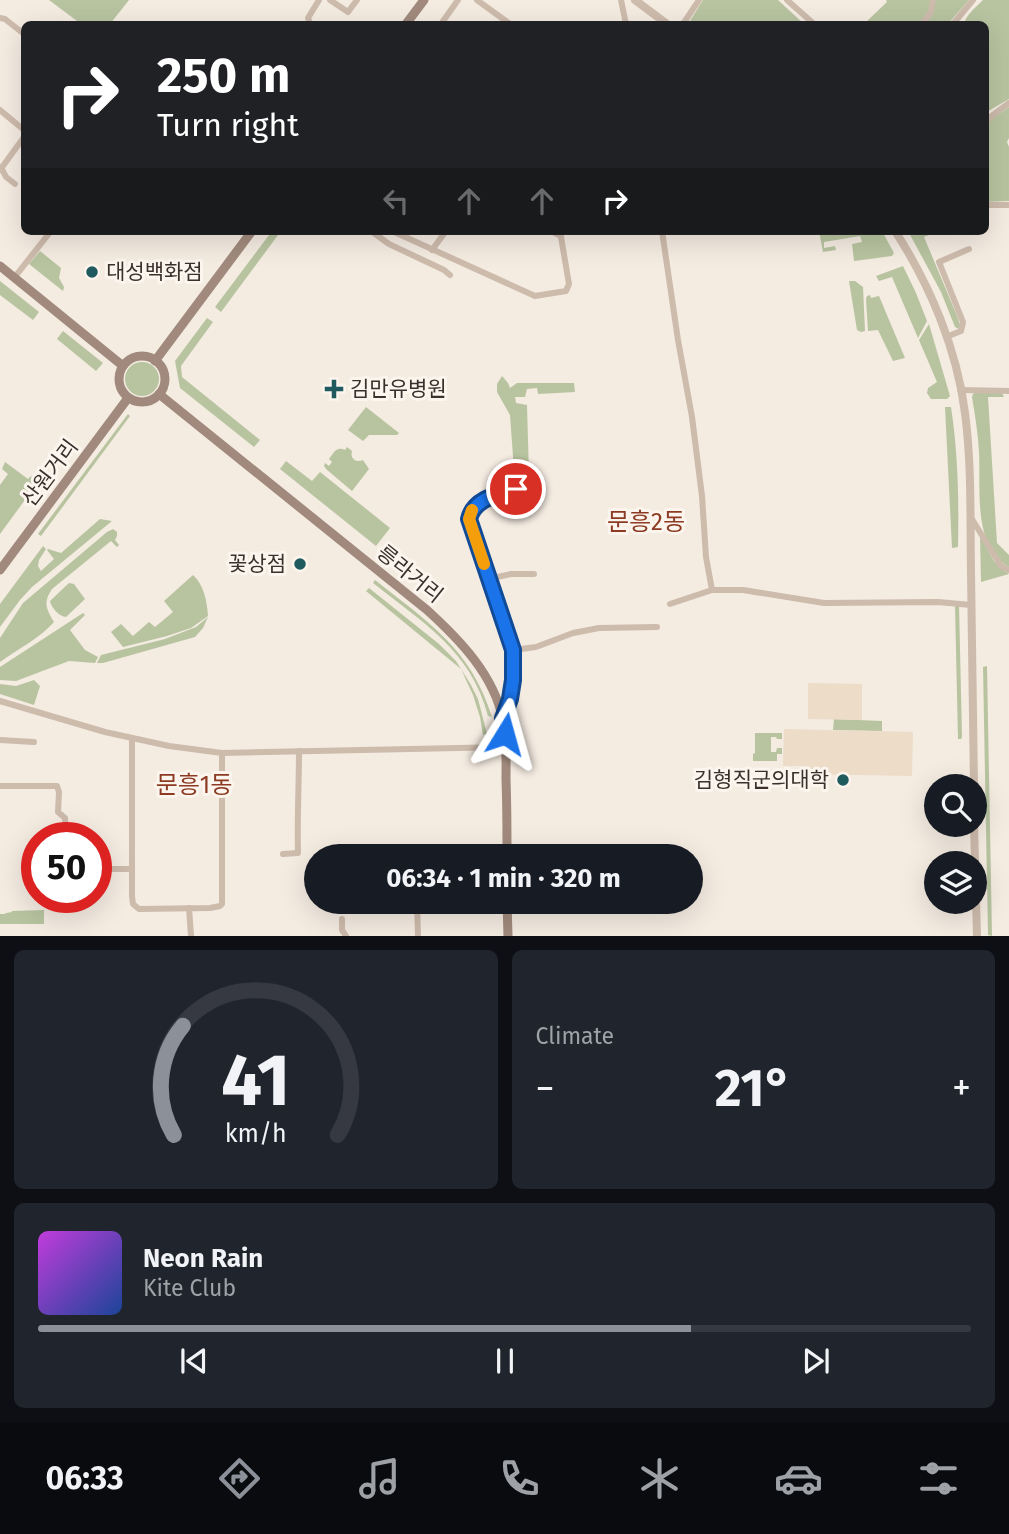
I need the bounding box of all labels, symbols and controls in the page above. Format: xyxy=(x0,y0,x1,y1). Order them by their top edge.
text: 250 m xyxy=(157,46,290,105)
icon: right xyxy=(42,49,133,140)
text: Turn right xyxy=(157,106,299,144)
icon: left xyxy=(377,182,415,220)
icon: ahead xyxy=(450,182,488,220)
icon: ahead xyxy=(523,182,561,220)
icon: right xyxy=(596,182,634,220)
place label: 대성백화점 xyxy=(106,259,203,285)
marker: 대성백화점 xyxy=(84,264,100,280)
place label: 김만유병원 xyxy=(350,376,447,402)
marker: 김만유병원 xyxy=(324,379,344,399)
street label: 산원거리 xyxy=(16,434,84,512)
pin xyxy=(486,459,546,519)
icon: arrive xyxy=(497,470,535,508)
district label: 문흥2동 xyxy=(607,508,685,536)
street label: 릉라거리 xyxy=(372,540,448,608)
place label: 꽃상점 xyxy=(228,551,286,577)
marker: 꽃상점 xyxy=(292,556,308,572)
position arrow xyxy=(468,697,542,771)
place label: 김형직군의대학 xyxy=(694,767,829,793)
district label: 문흥1동 xyxy=(156,771,232,799)
marker: 김형직군의대학 xyxy=(835,772,851,788)
map controls xyxy=(924,774,987,914)
button: search xyxy=(924,774,987,837)
speed limit sign: 50 xyxy=(21,822,112,913)
button: layers xyxy=(924,851,987,914)
text: 06:34 · 1 min · 320 m xyxy=(386,863,621,894)
text: Climate xyxy=(536,1022,614,1050)
text: 41 xyxy=(221,1038,291,1125)
text: 21° xyxy=(715,1057,792,1120)
text: − xyxy=(536,1065,555,1111)
text: + xyxy=(952,1065,971,1111)
text: km/h xyxy=(225,1119,287,1149)
text: Neon Rain xyxy=(143,1243,263,1274)
text: Kite Club xyxy=(143,1274,236,1302)
icon: previous xyxy=(175,1342,213,1380)
icon: pause xyxy=(486,1342,524,1380)
icon: next xyxy=(797,1342,835,1380)
icon: directions xyxy=(215,1454,264,1503)
icon: music xyxy=(355,1454,404,1503)
icon: phone xyxy=(495,1454,544,1503)
icon: climate xyxy=(635,1454,684,1503)
icon: car xyxy=(774,1454,823,1503)
icon: filters xyxy=(914,1454,963,1503)
text: 06:33 xyxy=(45,1459,124,1497)

